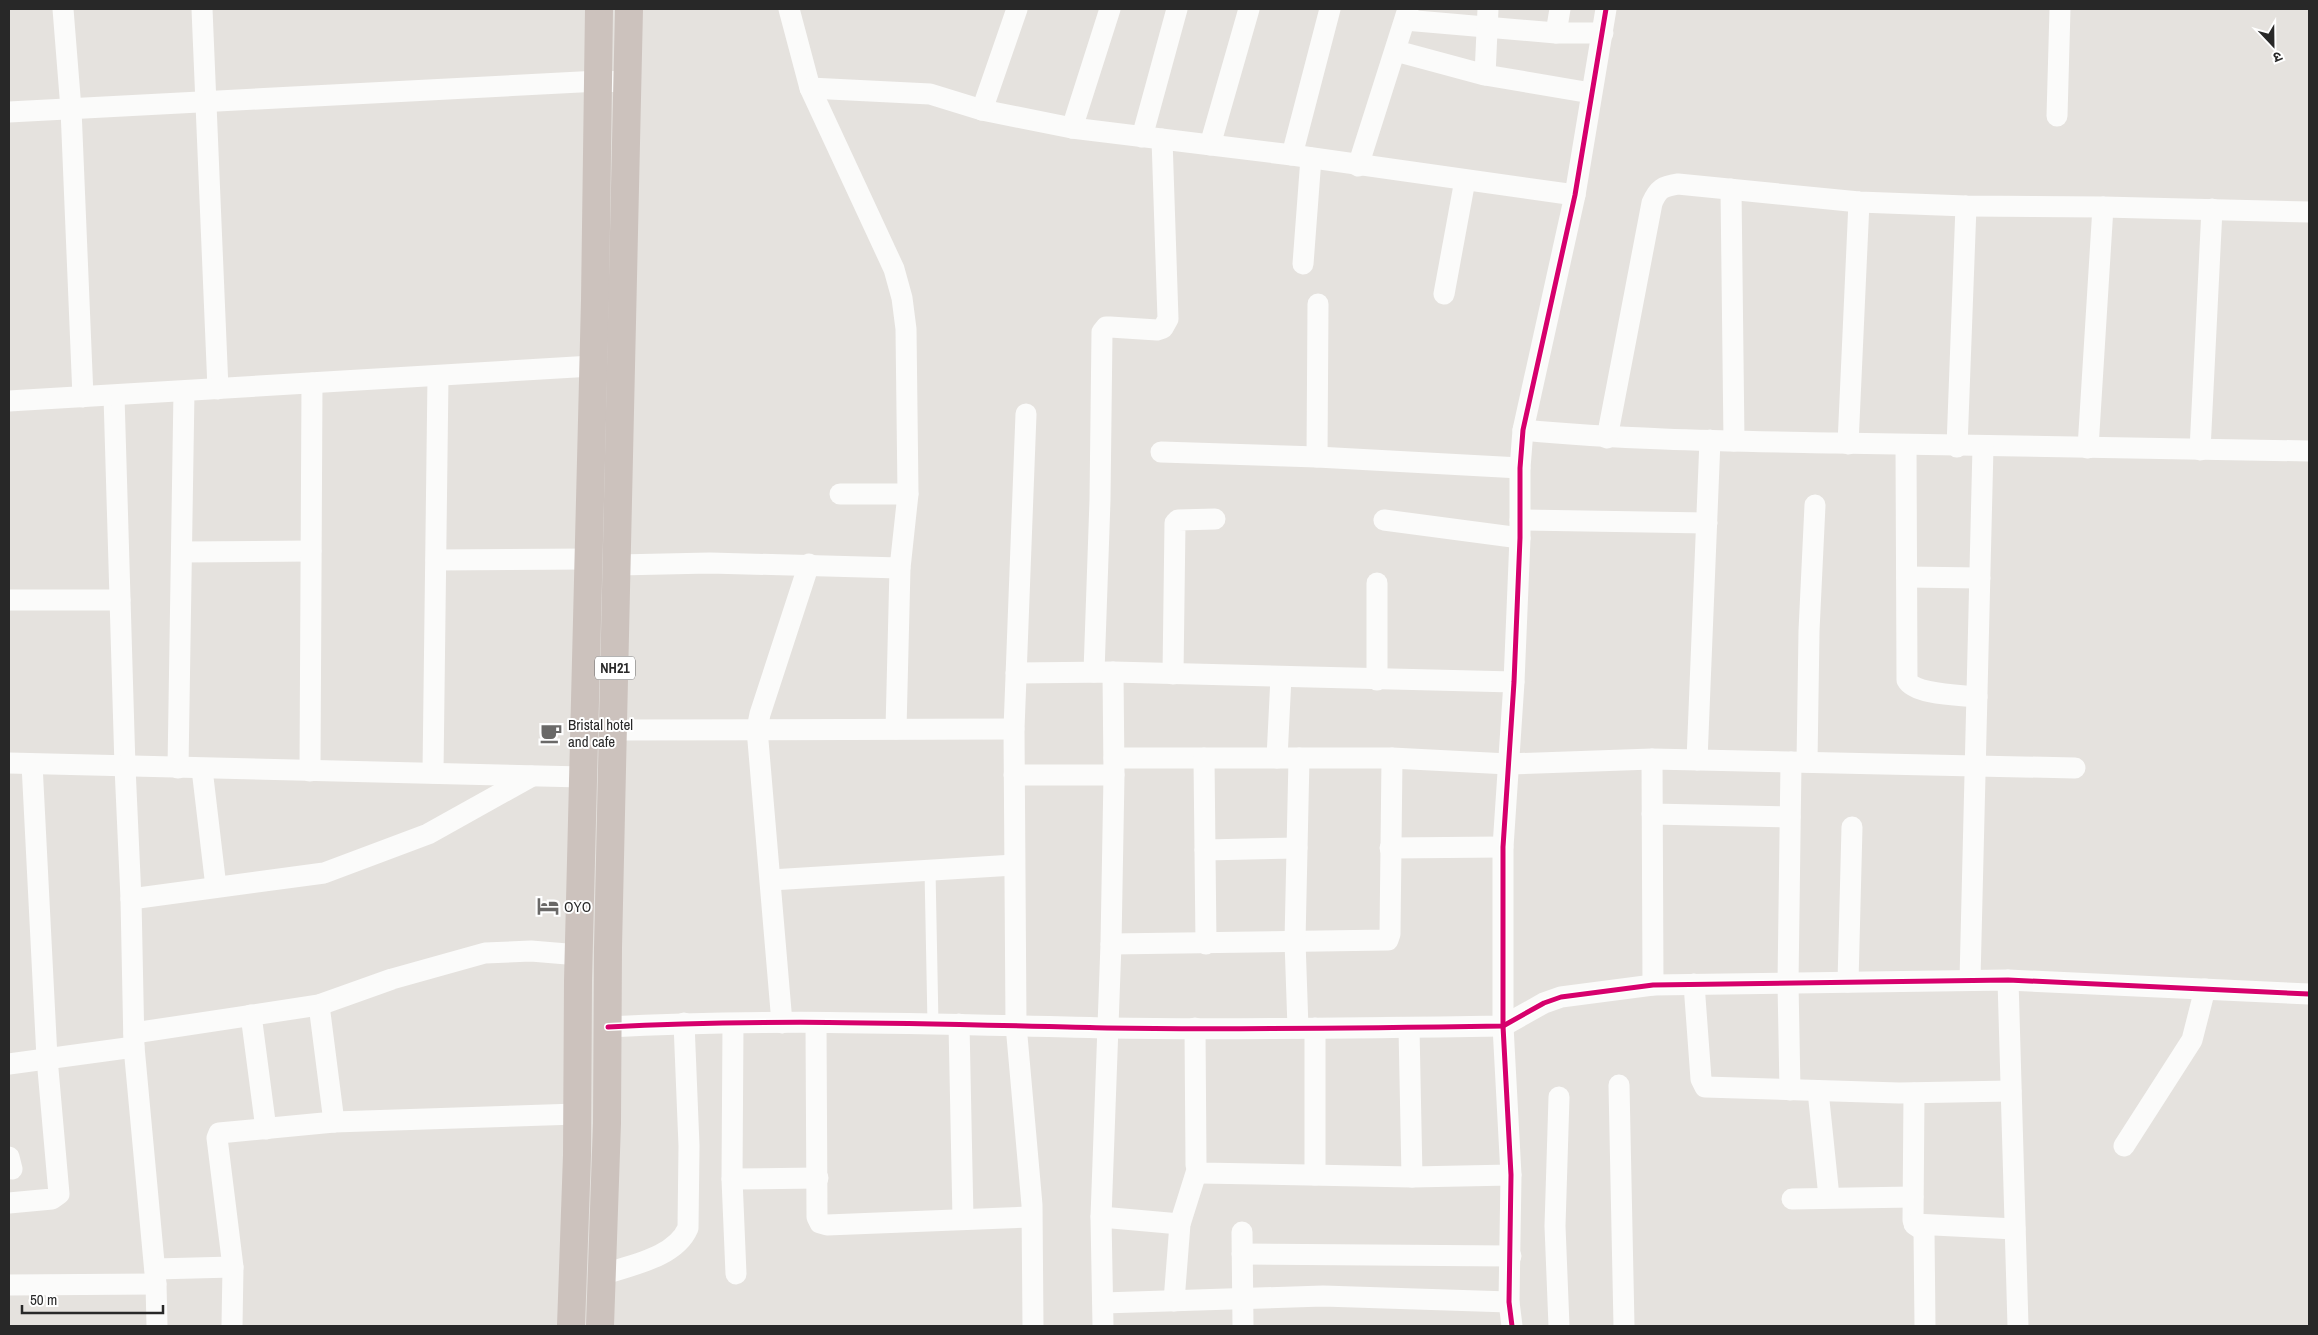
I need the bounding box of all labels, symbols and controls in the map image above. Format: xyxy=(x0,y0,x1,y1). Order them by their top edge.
north arrow xyxy=(2248,20,2298,70)
text: उ xyxy=(2270,47,2285,67)
road number: NH21 xyxy=(595,656,635,680)
place label: Bristal hotel and cafe xyxy=(568,714,633,752)
cafe icon: Bristal hotel and cafe xyxy=(538,720,564,746)
hotel icon: OYO xyxy=(535,893,561,919)
place label: OYO xyxy=(564,896,591,917)
scale bar xyxy=(22,1282,164,1314)
text: 50 m xyxy=(30,1289,57,1310)

